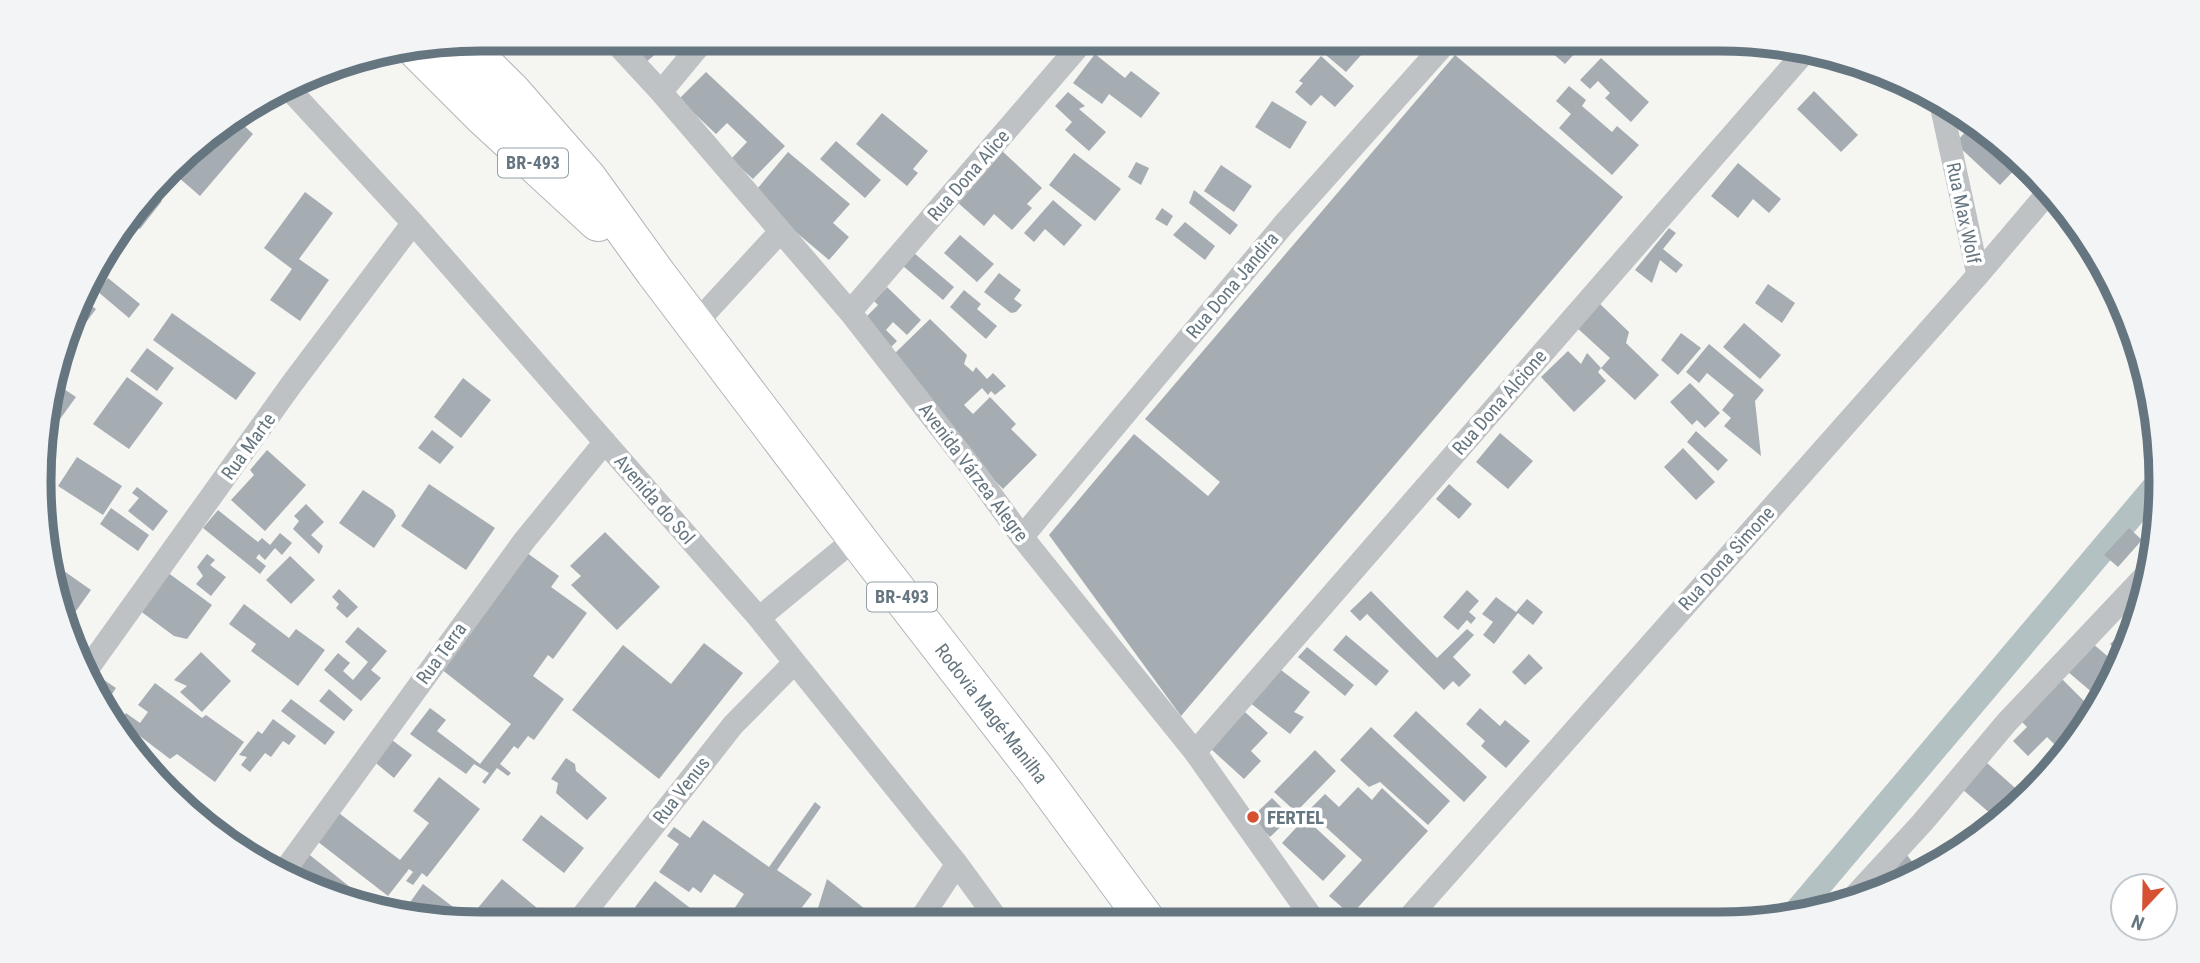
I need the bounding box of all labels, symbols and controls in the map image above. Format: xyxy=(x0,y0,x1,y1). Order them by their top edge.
street label: Rua Dona Alice xyxy=(923,125,1014,226)
road number: BR-493 xyxy=(498,148,568,178)
street label: Rua Max Wolf xyxy=(1942,160,1985,266)
street label: Rua Dona Jandira xyxy=(1181,228,1283,343)
street label: Rua Dona Alcione xyxy=(1447,345,1551,460)
street label: Avenida Várzea Alegre xyxy=(914,398,1033,546)
street label: Rua Marte xyxy=(216,408,280,484)
street label: Avenida do Sol xyxy=(610,450,700,549)
street label: Rua Dona Simone xyxy=(1674,502,1779,615)
road number: BR-493 xyxy=(867,582,937,612)
street label: Rua Terra xyxy=(411,618,471,689)
street label: Rodovia Magé-Manilha xyxy=(930,639,1053,788)
street label: Rua Venus xyxy=(648,752,715,828)
place label: FERTEL xyxy=(1267,806,1324,829)
marker: FERTEL xyxy=(1245,809,1261,825)
north arrow xyxy=(2109,872,2179,942)
text: N xyxy=(2128,909,2148,935)

